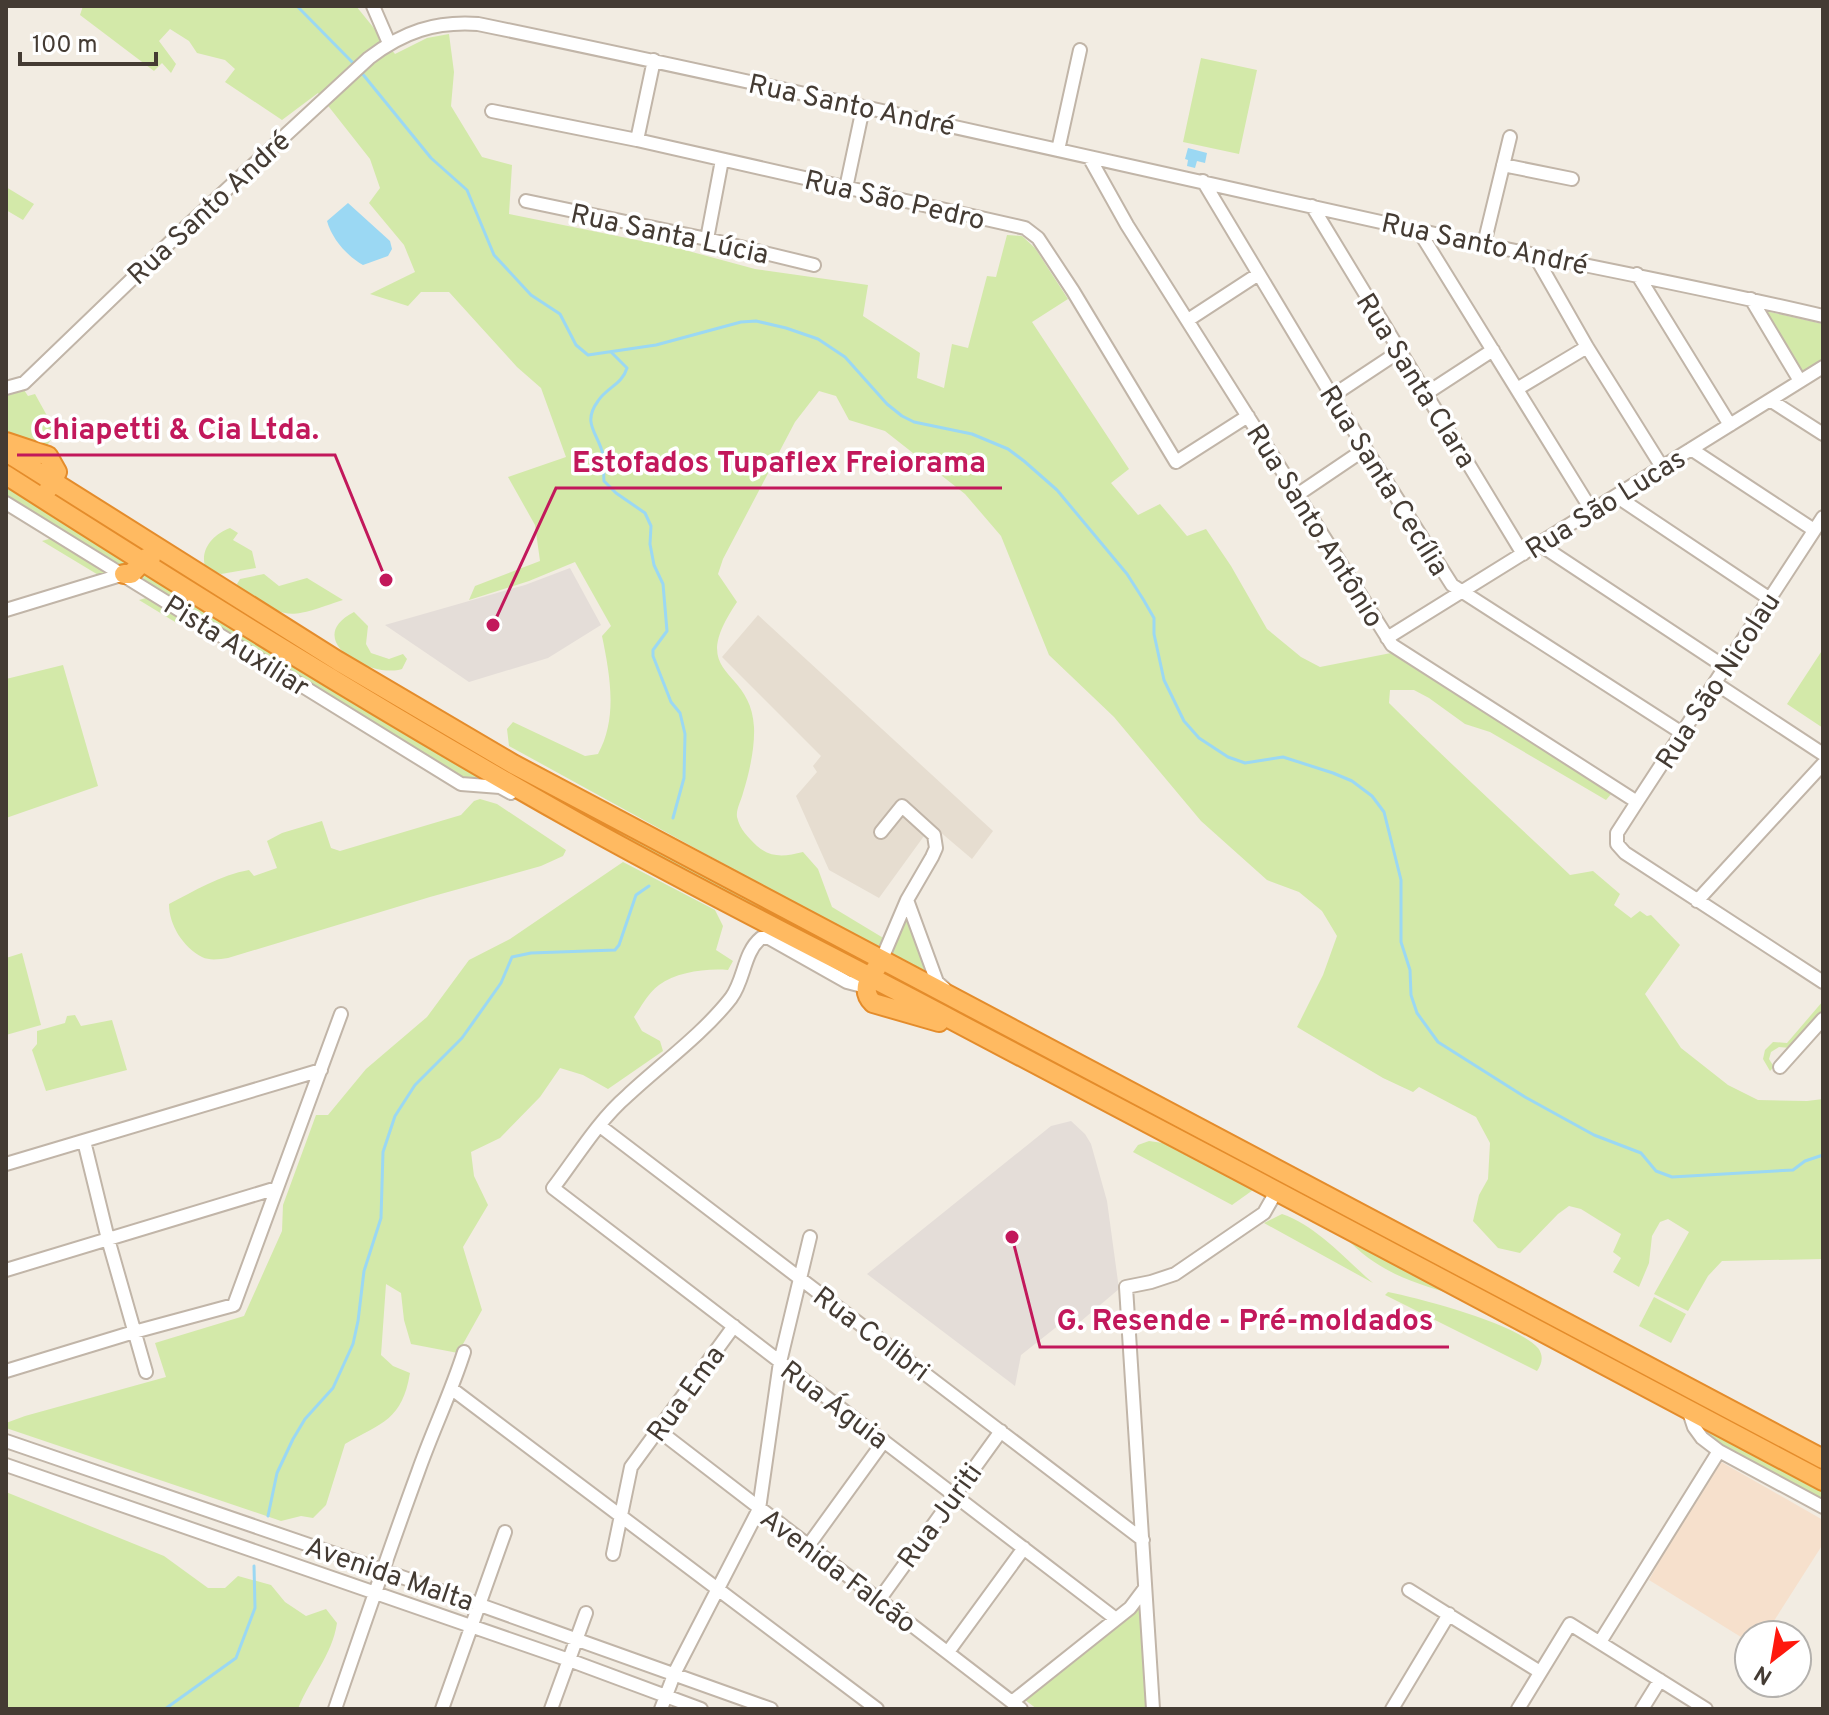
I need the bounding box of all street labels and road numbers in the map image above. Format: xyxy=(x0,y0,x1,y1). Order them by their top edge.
street label: Rua Santo André xyxy=(745,67,958,146)
street label: Rua Santo André xyxy=(121,124,299,294)
street label: Rua São Pedro xyxy=(801,164,988,240)
street label: Rua Santa Lúcia xyxy=(567,197,772,274)
street label: Rua Santo André xyxy=(1378,206,1591,285)
street label: Rua Santa Clara xyxy=(1346,287,1483,476)
street label: Rua Santa Cecília xyxy=(1309,379,1456,584)
street label: Rua Santo Antônio xyxy=(1236,418,1390,635)
street label: Rua São Lucas xyxy=(1520,442,1693,569)
street label: Rua São Nicolau xyxy=(1649,586,1790,777)
street label: Pista Auxiliar xyxy=(156,589,315,707)
street label: Rua Colibri xyxy=(805,1280,936,1391)
street label: Rua Ema xyxy=(640,1339,735,1450)
street label: Rua Águia xyxy=(772,1352,896,1459)
street label: Rua Juriti xyxy=(891,1457,992,1577)
street label: Avenida Falcão xyxy=(752,1502,923,1643)
street label: Avenida Malta xyxy=(300,1530,478,1621)

